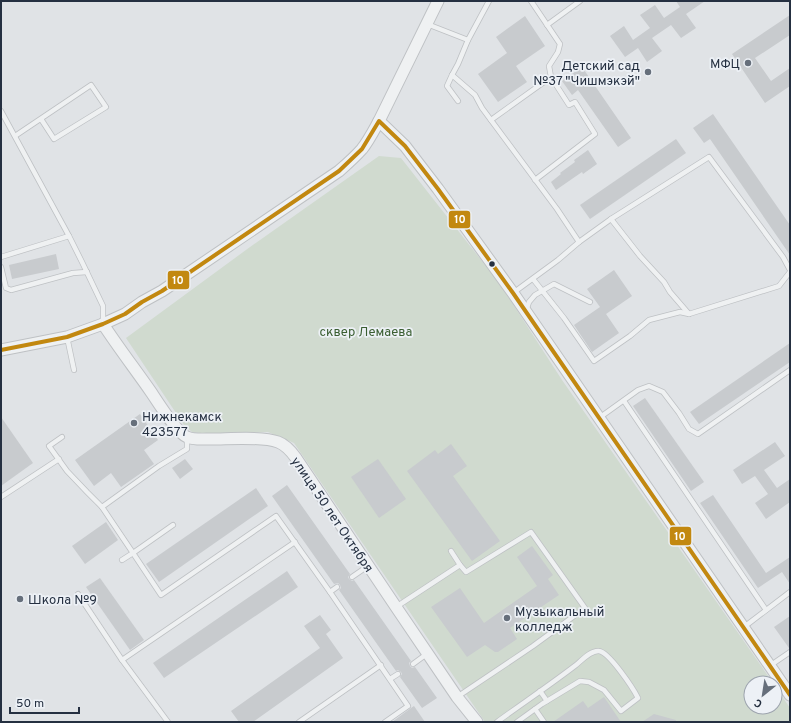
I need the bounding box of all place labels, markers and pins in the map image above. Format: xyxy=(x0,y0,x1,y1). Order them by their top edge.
place label: МФЦ xyxy=(710,57,740,73)
marker: МФЦ xyxy=(743,58,753,68)
place label: Детский сад №37 "Чишмэкэй" xyxy=(533,59,640,90)
marker: Детский сад №37 "Чишмэкэй" xyxy=(643,67,653,77)
unlabelled marker xyxy=(487,259,497,269)
place label: Нижнекамск 423577 xyxy=(142,410,222,441)
marker: Нижнекамск 423577 xyxy=(129,418,139,428)
place label: Школа №9 xyxy=(28,593,97,609)
marker: Школа №9 xyxy=(15,594,25,604)
place label: Музыкальный колледж xyxy=(515,605,604,636)
marker: Музыкальный колледж xyxy=(502,613,512,623)

